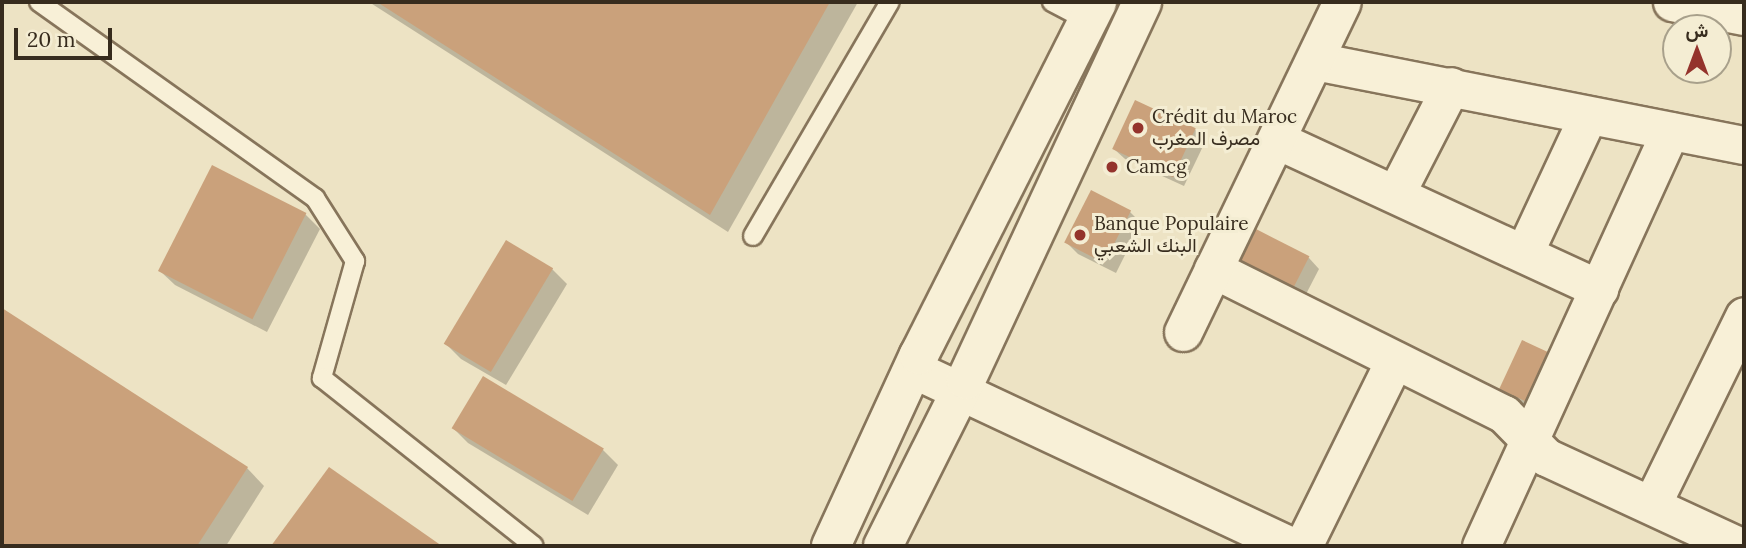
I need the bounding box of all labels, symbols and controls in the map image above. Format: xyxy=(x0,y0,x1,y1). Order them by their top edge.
scale bar xyxy=(18,14,116,58)
north arrow xyxy=(1662,14,1732,84)
text: ش xyxy=(1686,18,1708,42)
text: 20 m xyxy=(27,26,76,53)
place label: Crédit du Maroc مصرف المغرب xyxy=(1152,106,1297,150)
marker: Crédit du Maroc مصرف المغرب xyxy=(1130,120,1146,136)
place label: Camcg xyxy=(1126,156,1187,178)
marker: Camcg xyxy=(1104,159,1120,175)
place label: Banque Populaire البنك الشعبي xyxy=(1094,213,1249,257)
marker: Banque Populaire البنك الشعبي xyxy=(1072,227,1088,243)

